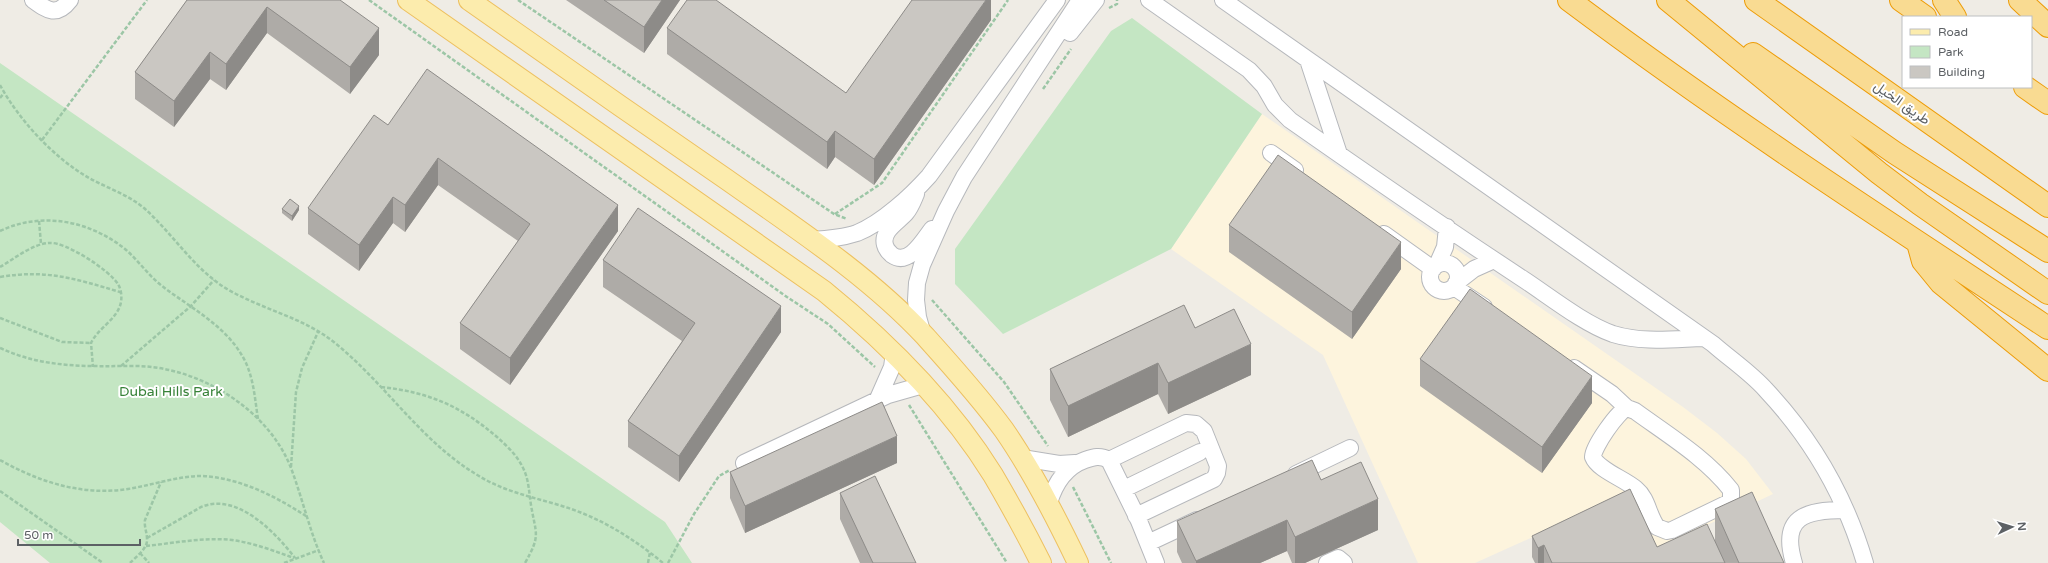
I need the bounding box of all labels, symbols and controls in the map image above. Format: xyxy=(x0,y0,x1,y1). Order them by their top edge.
legend xyxy=(1902,16,2032,88)
text: Road xyxy=(1938,25,1968,39)
text: Park xyxy=(1938,45,1964,59)
text: Building xyxy=(1938,65,1985,79)
street label: طريق الخيل xyxy=(1870,77,1934,129)
park label: Dubai Hills Park xyxy=(119,383,223,400)
north arrow xyxy=(1992,507,2032,547)
scale bar xyxy=(18,521,140,547)
text: N xyxy=(2015,521,2028,531)
text: 50 m xyxy=(24,528,53,542)

